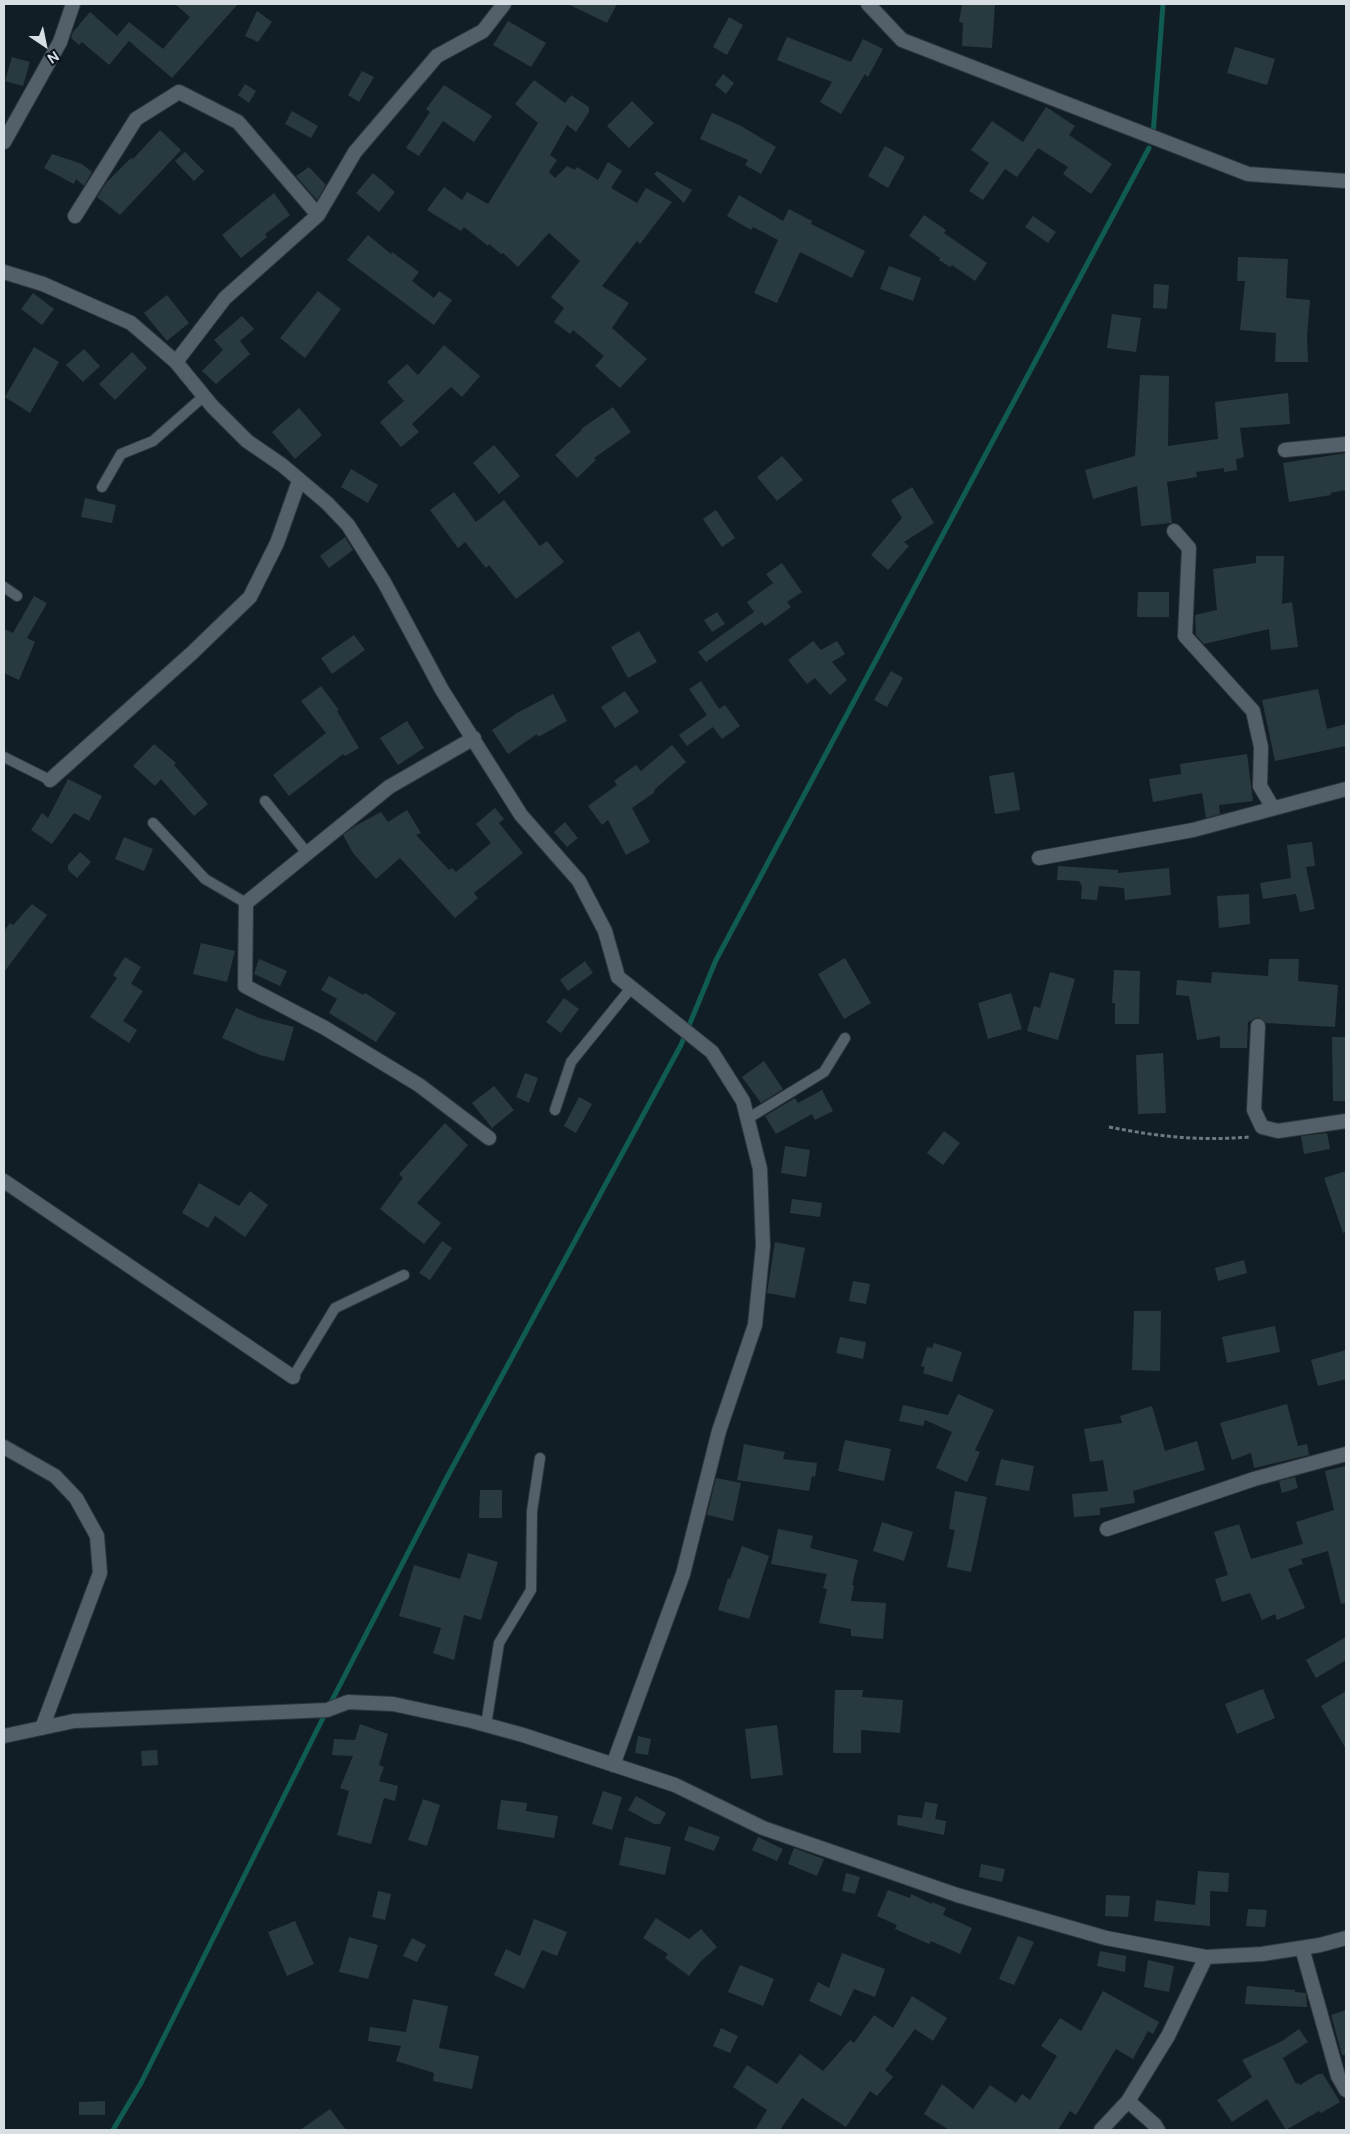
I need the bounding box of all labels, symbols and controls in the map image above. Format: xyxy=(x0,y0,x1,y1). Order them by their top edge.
north arrow xyxy=(20,20,70,70)
text: N xyxy=(44,47,63,68)

